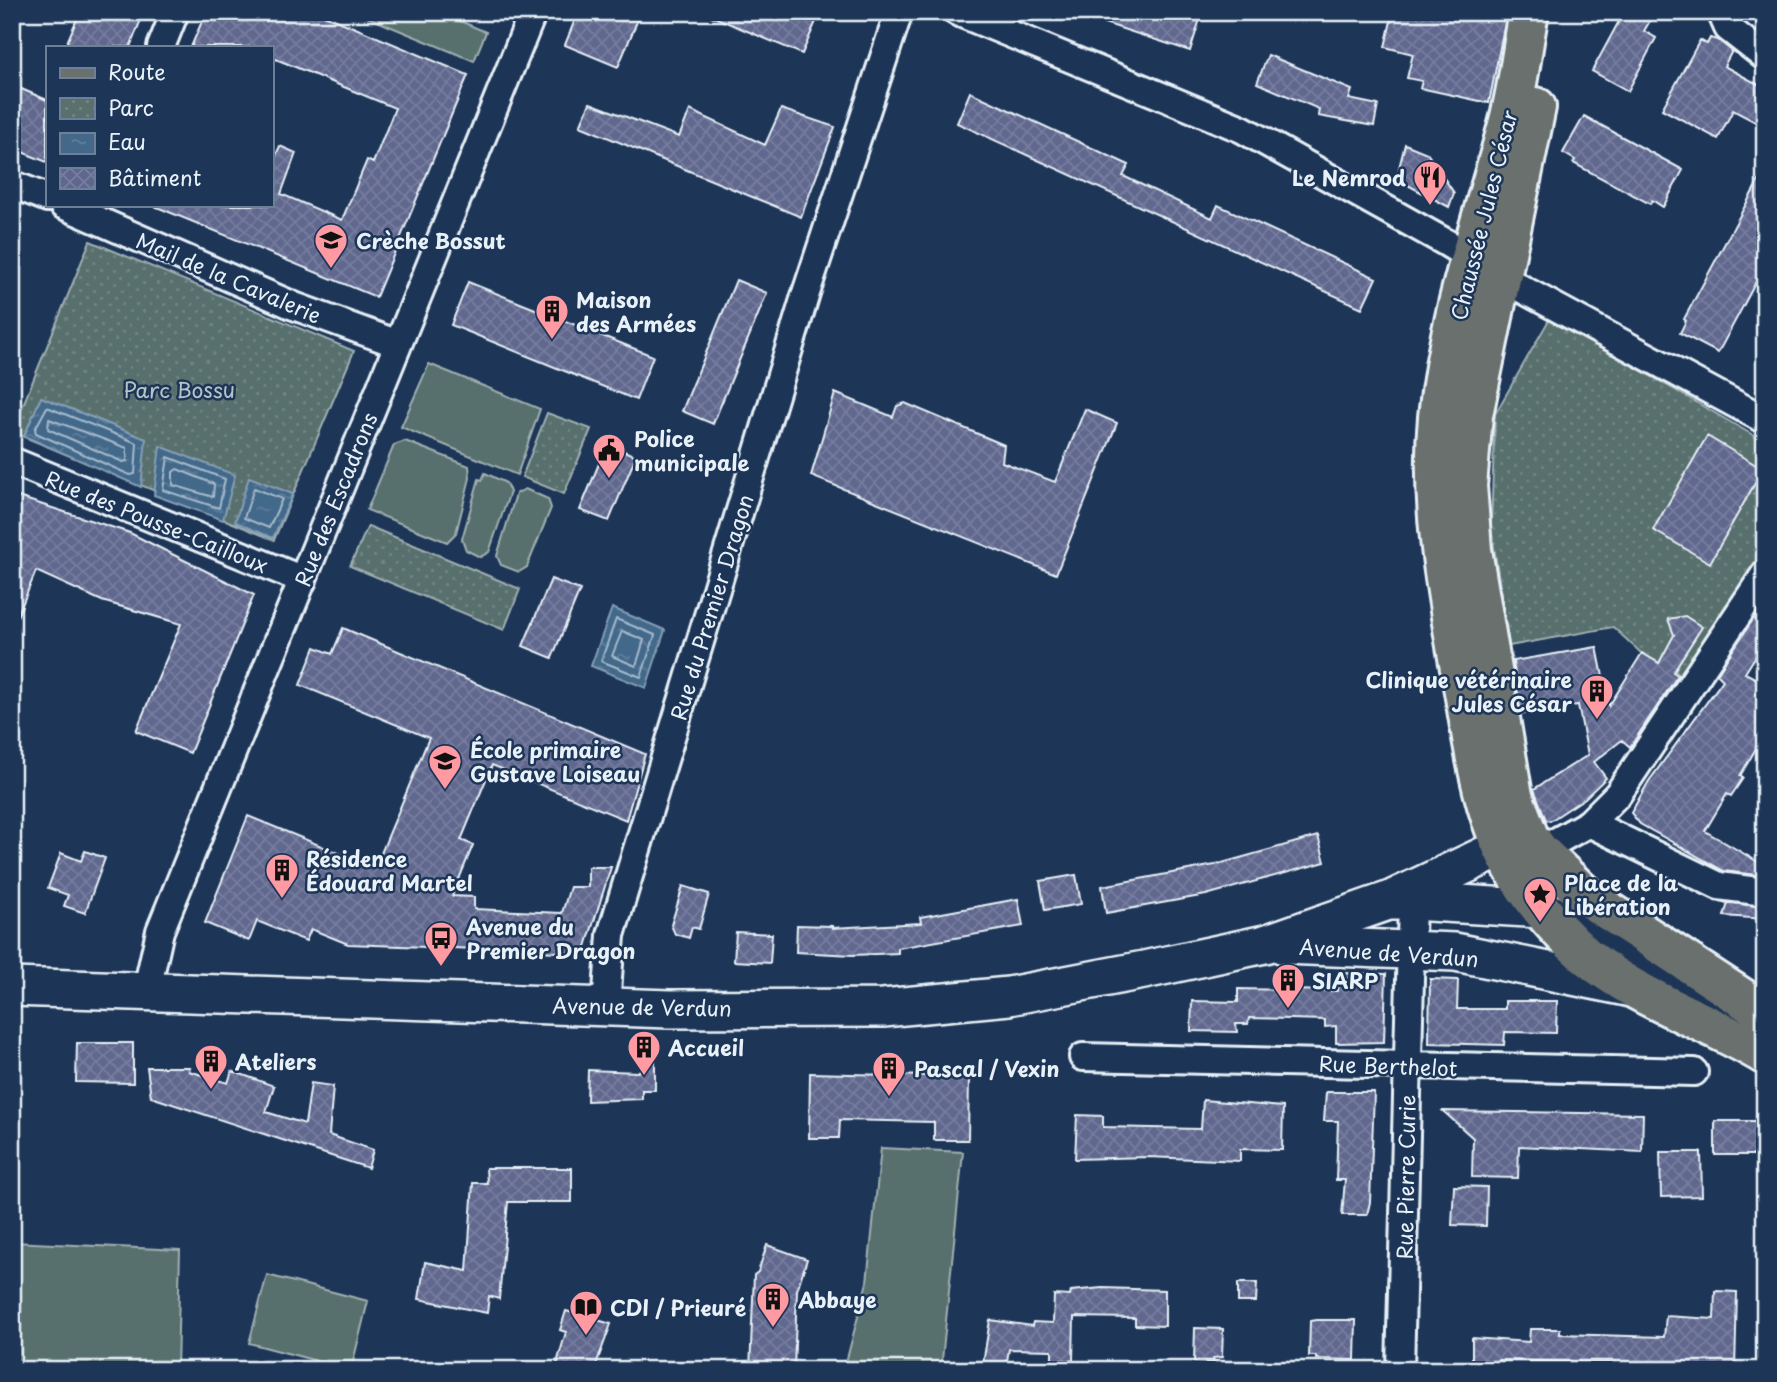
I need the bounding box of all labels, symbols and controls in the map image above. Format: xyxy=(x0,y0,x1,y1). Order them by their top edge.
legend xyxy=(46,46,273,206)
text: Route xyxy=(108,55,166,87)
text: Parc xyxy=(108,91,154,123)
street label: Chaussée Jules César xyxy=(1441,106,1525,323)
text: Eau xyxy=(108,125,146,157)
restaurant icon: Le Nemrod xyxy=(1411,158,1449,207)
text: Bâtiment xyxy=(108,161,201,193)
place label: Le Nemrod xyxy=(1292,161,1406,193)
school or university icon: Crèche Bossut xyxy=(312,221,350,270)
street label: Mail de la Cavalerie xyxy=(131,224,327,330)
place label: Crèche Bossut xyxy=(356,224,506,256)
place label: Maison des Armées xyxy=(576,283,696,339)
building icon: Maison des Armées xyxy=(533,292,571,341)
park label: Parc Bossu xyxy=(123,373,235,405)
street label: Rue des Escadrons xyxy=(285,407,385,591)
place label: Police municipale xyxy=(634,422,750,478)
public building icon: Police municipale xyxy=(590,431,628,480)
street label: Rue des Pousse-Cailloux xyxy=(41,462,273,580)
street label: Rue du Premier Dragon xyxy=(661,490,761,724)
place label: Clinique vétérinaire Jules César xyxy=(1365,663,1572,719)
building icon: Clinique vétérinaire Jules César xyxy=(1578,672,1616,721)
place label: École primaire Gustave Loiseau xyxy=(470,733,640,789)
school or university icon: École primaire Gustave Loiseau xyxy=(426,742,464,791)
place label: Résidence Édouard Martel xyxy=(306,842,473,898)
building icon: Résidence Édouard Martel xyxy=(263,851,301,900)
place label: Place de la Libération xyxy=(1564,866,1678,922)
place icon: Place de la Libération xyxy=(1521,875,1559,924)
place label: Avenue du Premier Dragon xyxy=(465,910,635,966)
bus stop icon: Avenue du Premier Dragon xyxy=(422,919,460,968)
street label: Avenue de Verdun xyxy=(1298,930,1480,974)
building icon: SIARP xyxy=(1269,961,1307,1010)
place label: SIARP xyxy=(1312,964,1378,996)
street label: Avenue de Verdun xyxy=(552,988,732,1024)
building icon: Accueil xyxy=(625,1028,663,1077)
place label: Accueil xyxy=(667,1031,744,1063)
building icon: Ateliers xyxy=(192,1042,230,1091)
place label: Ateliers xyxy=(235,1045,316,1077)
street label: Rue Berthelot xyxy=(1318,1047,1458,1083)
building icon: Pascal / Vexin xyxy=(870,1049,908,1098)
place label: Pascal / Vexin xyxy=(914,1052,1059,1084)
street label: Rue Pierre Curie xyxy=(1388,1094,1422,1260)
building icon: Abbaye xyxy=(754,1280,792,1329)
place label: Abbaye xyxy=(797,1283,877,1315)
library icon: CDI / Prieuré xyxy=(567,1288,605,1337)
place label: CDI / Prieuré xyxy=(610,1291,746,1323)

